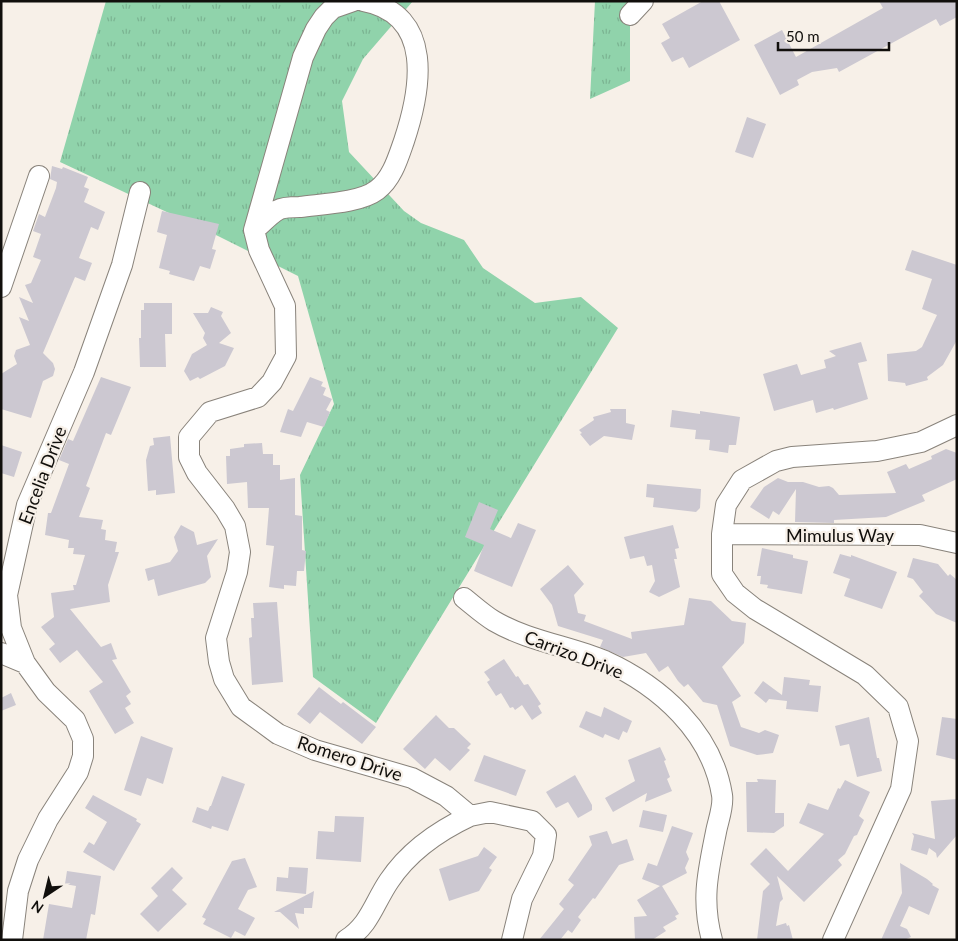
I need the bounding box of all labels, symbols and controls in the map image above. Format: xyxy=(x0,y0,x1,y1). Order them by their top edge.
scale bar xyxy=(778,20,889,52)
text: 50 m xyxy=(786,27,820,45)
street label: Encelia Drive xyxy=(13,423,71,527)
street label: Mimulus Way xyxy=(786,524,895,546)
street label: Carrizo Drive xyxy=(521,625,627,683)
street label: Romero Drive xyxy=(295,731,405,785)
north arrow xyxy=(20,871,70,921)
text: N xyxy=(28,897,47,917)

